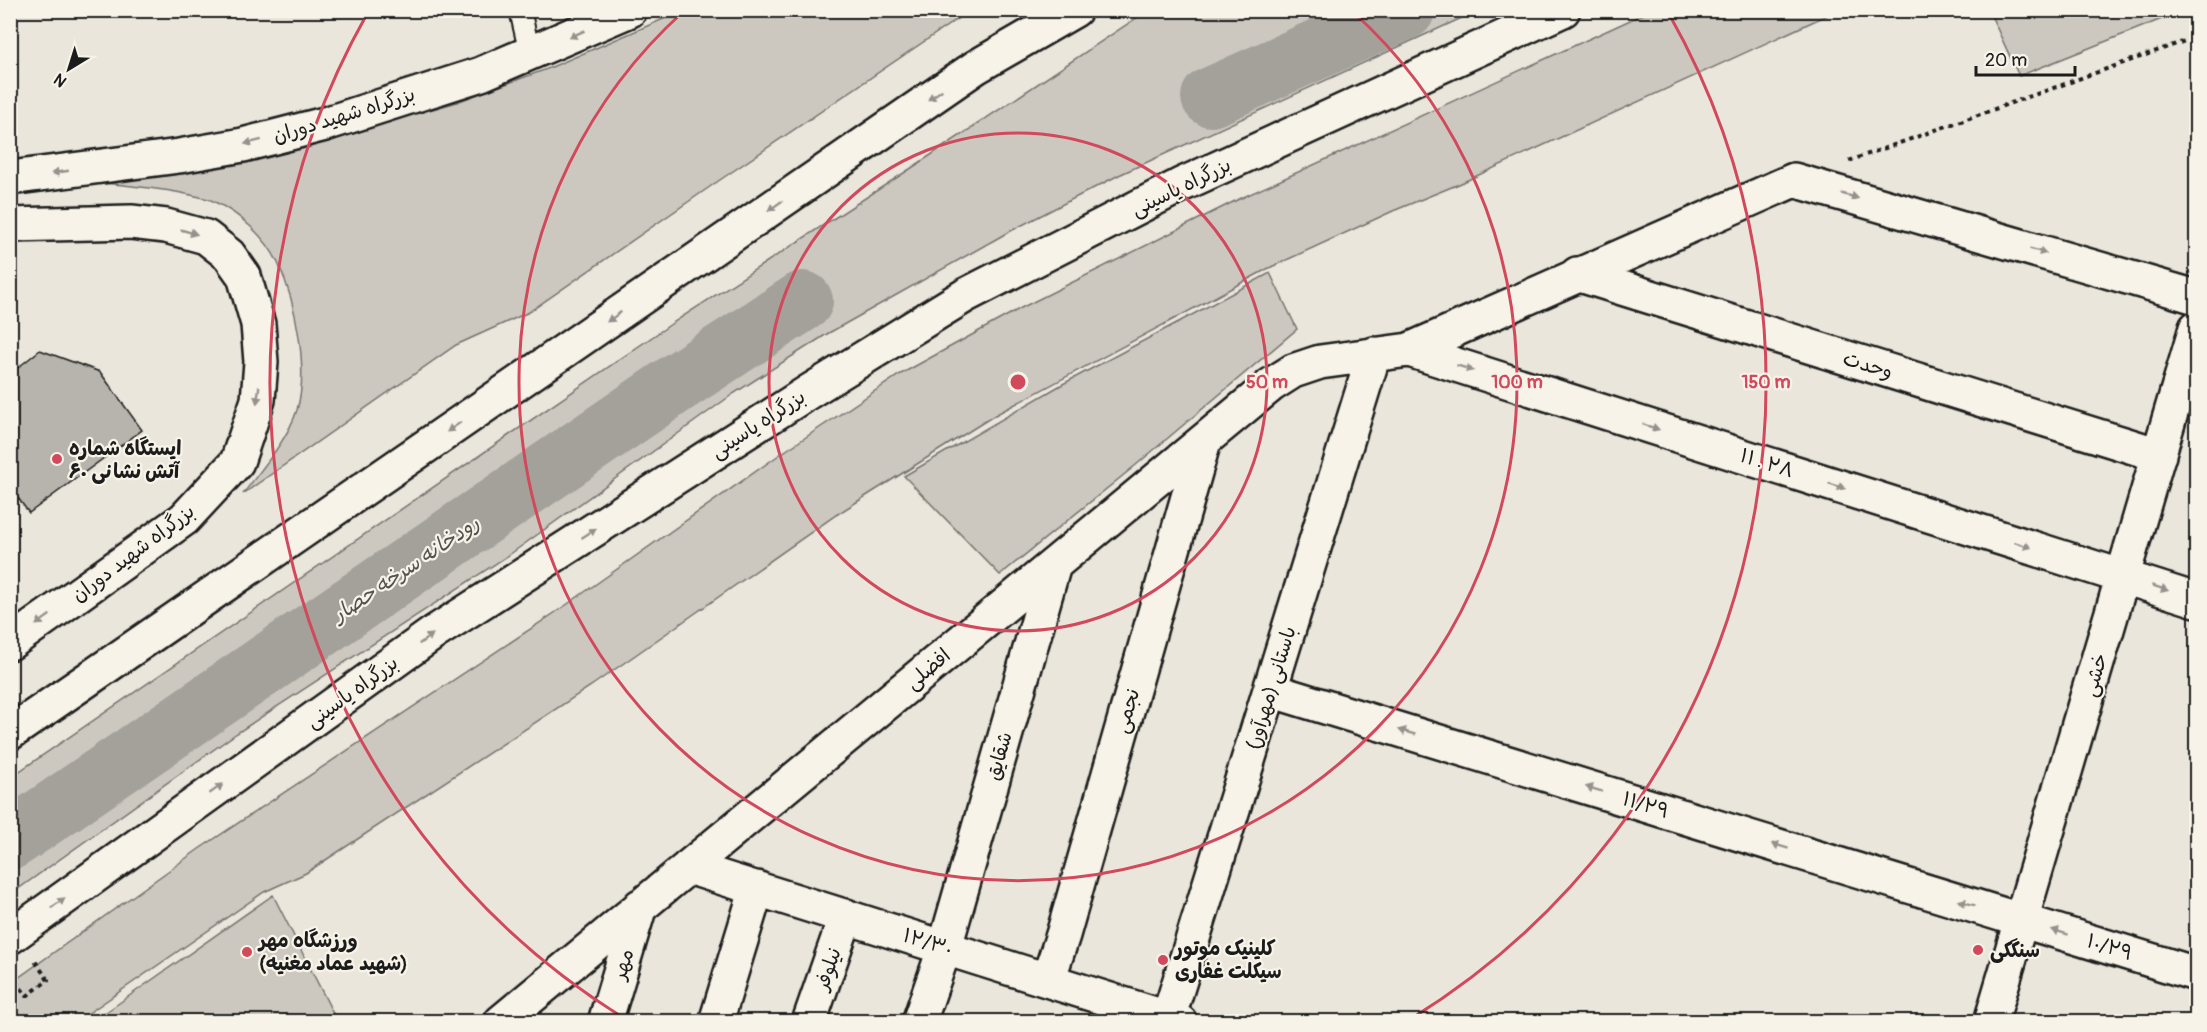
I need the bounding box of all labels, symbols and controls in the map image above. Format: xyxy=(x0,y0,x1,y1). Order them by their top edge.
one-way arrow xyxy=(568,29,585,38)
north arrow xyxy=(39,39,99,99)
scale bar xyxy=(1976,39,2075,77)
text: 20 m xyxy=(1985,49,2027,72)
text: N xyxy=(50,69,71,91)
street label: بزرگراه شهید دوران xyxy=(270,81,418,149)
one-way arrow xyxy=(927,90,944,101)
one-way arrow xyxy=(244,138,262,148)
street label: بزرگراه یاسینی xyxy=(1127,152,1235,222)
one-way arrow xyxy=(50,167,69,176)
one-way arrow xyxy=(1842,192,1860,201)
one-way arrow xyxy=(767,200,783,212)
one-way arrow xyxy=(180,228,198,237)
one-way arrow xyxy=(2029,247,2047,256)
one-way arrow xyxy=(607,311,623,323)
street label: وحدت xyxy=(1840,346,1896,384)
one-way arrow xyxy=(1456,364,1474,373)
text: 50 m xyxy=(1246,371,1288,394)
text: 100 m xyxy=(1491,371,1543,394)
text: 150 m xyxy=(1742,371,1791,394)
centre of rings xyxy=(1008,372,1028,392)
street label: بزرگراه یاسینی xyxy=(706,384,810,464)
one-way arrow xyxy=(253,386,263,405)
one-way arrow xyxy=(446,421,462,433)
one-way arrow xyxy=(1642,423,1660,432)
place label: ایستگاه شماره ۶۰ آتش نشانی xyxy=(69,436,181,484)
street label: ۱۱ . ۲۸ xyxy=(1737,443,1797,483)
marker: ایستگاه شماره ۶۰ آتش نشانی xyxy=(50,452,64,466)
one-way arrow xyxy=(1828,482,1846,491)
street label: بزرگراه شهید دوران xyxy=(67,499,199,607)
water label: رودخانه سرخه حصار xyxy=(325,510,485,630)
one-way arrow xyxy=(581,527,598,538)
one-way arrow xyxy=(2014,540,2032,550)
one-way arrow xyxy=(2151,584,2169,593)
one-way arrow xyxy=(36,613,51,625)
street label: باستانی (مهرآور) xyxy=(1240,623,1302,753)
one-way arrow xyxy=(418,633,433,645)
street label: افضلی xyxy=(900,643,956,695)
street label: بزرگراه یاسینی xyxy=(301,650,403,734)
street label: خشی xyxy=(2077,650,2113,700)
street label: نجمی xyxy=(1109,686,1145,736)
one-way arrow xyxy=(1398,727,1416,736)
street label: شقایق xyxy=(980,729,1018,783)
one-way arrow xyxy=(208,783,224,795)
one-way arrow xyxy=(1585,784,1603,793)
street label: ۱۱/۲۹ xyxy=(1619,786,1673,824)
one-way arrow xyxy=(1771,841,1789,850)
one-way arrow xyxy=(50,897,66,909)
one-way arrow xyxy=(1958,898,1976,908)
street label: ۱۲/۳۰ xyxy=(900,923,956,961)
one-way arrow xyxy=(2051,927,2069,936)
place label: ورزشگاه مهر (شهید عماد مغنیه) xyxy=(257,928,408,976)
street label: ۱۰/۲۹ xyxy=(2084,928,2136,966)
place label: کلینیک موتور سیکلت غفاری xyxy=(1173,936,1282,984)
place label: سنگکی xyxy=(1990,938,2040,963)
marker: سنگکی xyxy=(1971,943,1985,957)
street label: نیلوفر xyxy=(808,944,848,996)
marker: ورزشگاه مهر (شهید عماد مغنیه) xyxy=(240,945,254,959)
street label: مهر xyxy=(606,946,639,984)
marker: کلینیک موتور سیکلت غفاری xyxy=(1156,953,1170,967)

